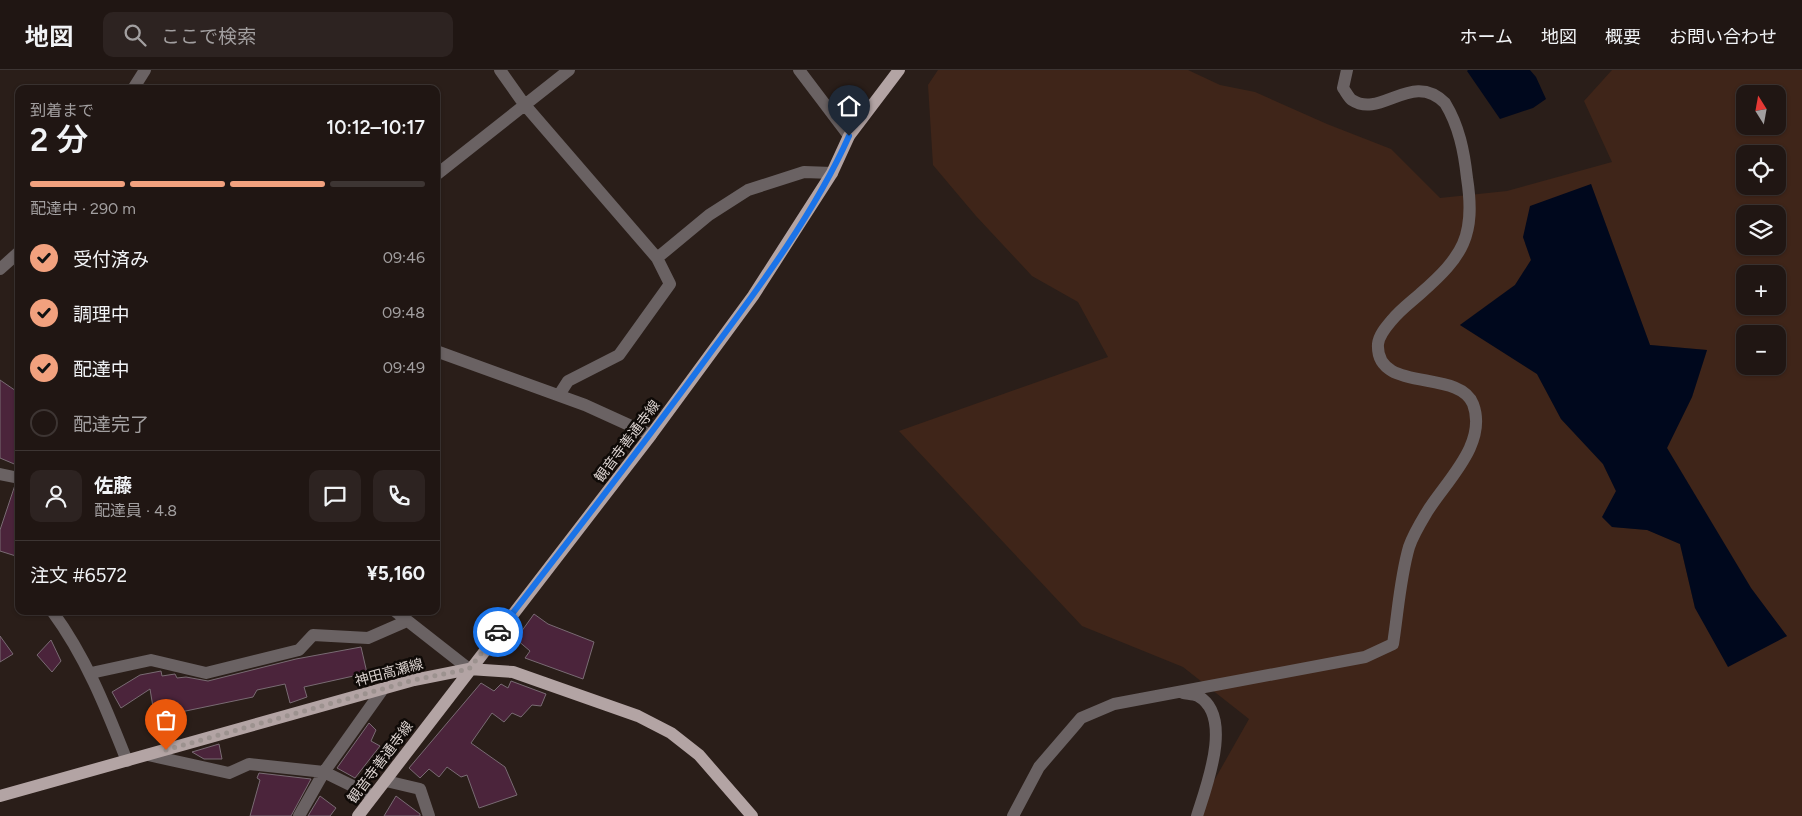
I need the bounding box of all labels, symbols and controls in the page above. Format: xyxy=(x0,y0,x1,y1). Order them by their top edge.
search box xyxy=(103,12,453,57)
icon: search xyxy=(121,21,149,49)
text: 地図 xyxy=(25,22,73,51)
text: ここで検索 xyxy=(161,25,256,48)
text: ホーム xyxy=(1460,26,1513,48)
text: 地図 xyxy=(1541,26,1577,48)
text: 概要 xyxy=(1605,26,1641,48)
text: お問い合わせ xyxy=(1669,26,1777,48)
pin xyxy=(828,85,870,136)
north arrow xyxy=(1736,85,1786,135)
map controls xyxy=(1736,85,1786,375)
icon: home xyxy=(835,92,863,120)
text: 到着まで xyxy=(30,101,94,120)
text: 10:12–10:17 xyxy=(326,116,425,139)
text: 2 分 xyxy=(30,121,88,159)
button: locate xyxy=(1736,145,1786,195)
text: 配達中 · 290 m xyxy=(30,199,136,218)
button: layers xyxy=(1736,205,1786,255)
icon: check xyxy=(30,244,58,272)
text: 受付済み xyxy=(73,248,149,271)
text: 09:46 xyxy=(383,248,425,267)
button: + xyxy=(1736,265,1786,315)
icon: check xyxy=(30,299,58,327)
text: 調理中 xyxy=(73,303,130,326)
text: 09:48 xyxy=(382,303,425,322)
button: − xyxy=(1736,325,1786,375)
icon: check xyxy=(30,354,58,382)
text: 配達中 xyxy=(73,358,130,381)
text: 09:49 xyxy=(383,358,425,377)
street label: 観音寺善通寺線 xyxy=(591,397,664,486)
text: 配達完了 xyxy=(73,413,149,436)
button: person xyxy=(30,470,82,522)
button: chat xyxy=(309,470,361,522)
button: phone xyxy=(373,470,425,522)
text: 佐藤 xyxy=(94,474,132,497)
text: 配達員 · 4.8 xyxy=(94,501,177,520)
text: ¥5,160 xyxy=(366,562,425,585)
text: 注文 #6572 xyxy=(30,564,127,587)
courier xyxy=(473,607,523,657)
icon: car xyxy=(484,618,512,646)
street label: 神田高瀬線 xyxy=(353,655,425,690)
pin xyxy=(145,699,187,750)
icon: bag xyxy=(152,706,180,734)
street label: 観音寺善通寺線 xyxy=(344,718,417,807)

